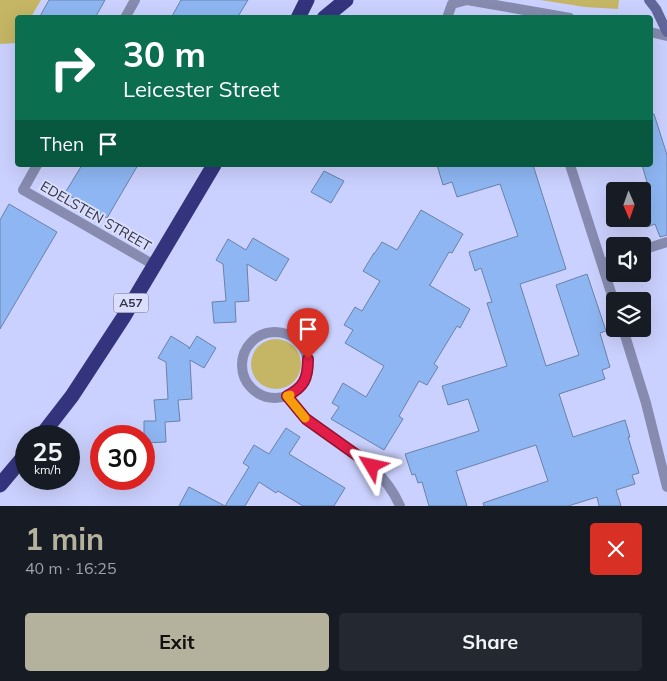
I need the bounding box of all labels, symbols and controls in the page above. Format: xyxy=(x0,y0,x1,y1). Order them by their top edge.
text: 30 m xyxy=(123,32,206,76)
icon: right xyxy=(40,35,105,100)
text: Leicester Street xyxy=(123,75,280,103)
icon: arrive xyxy=(94,130,122,158)
text: Then xyxy=(40,132,84,156)
street label: EDELSTEN STREET xyxy=(37,177,155,255)
north arrow xyxy=(606,182,651,228)
map controls xyxy=(606,182,651,337)
button: sound xyxy=(606,237,651,282)
button: layers xyxy=(606,292,651,337)
road number: A57 xyxy=(114,294,148,312)
pin xyxy=(287,308,329,359)
icon: arrive xyxy=(294,315,322,343)
speed limit sign: 30 xyxy=(90,425,155,490)
text: 25 xyxy=(32,436,63,467)
position arrow xyxy=(345,439,397,491)
text: km/h xyxy=(34,462,61,477)
text: 1 min xyxy=(25,520,104,558)
button: close xyxy=(590,523,642,575)
text: 40 m · 16:25 xyxy=(25,558,117,578)
button: Exit xyxy=(25,613,329,671)
button: Share xyxy=(339,613,642,671)

